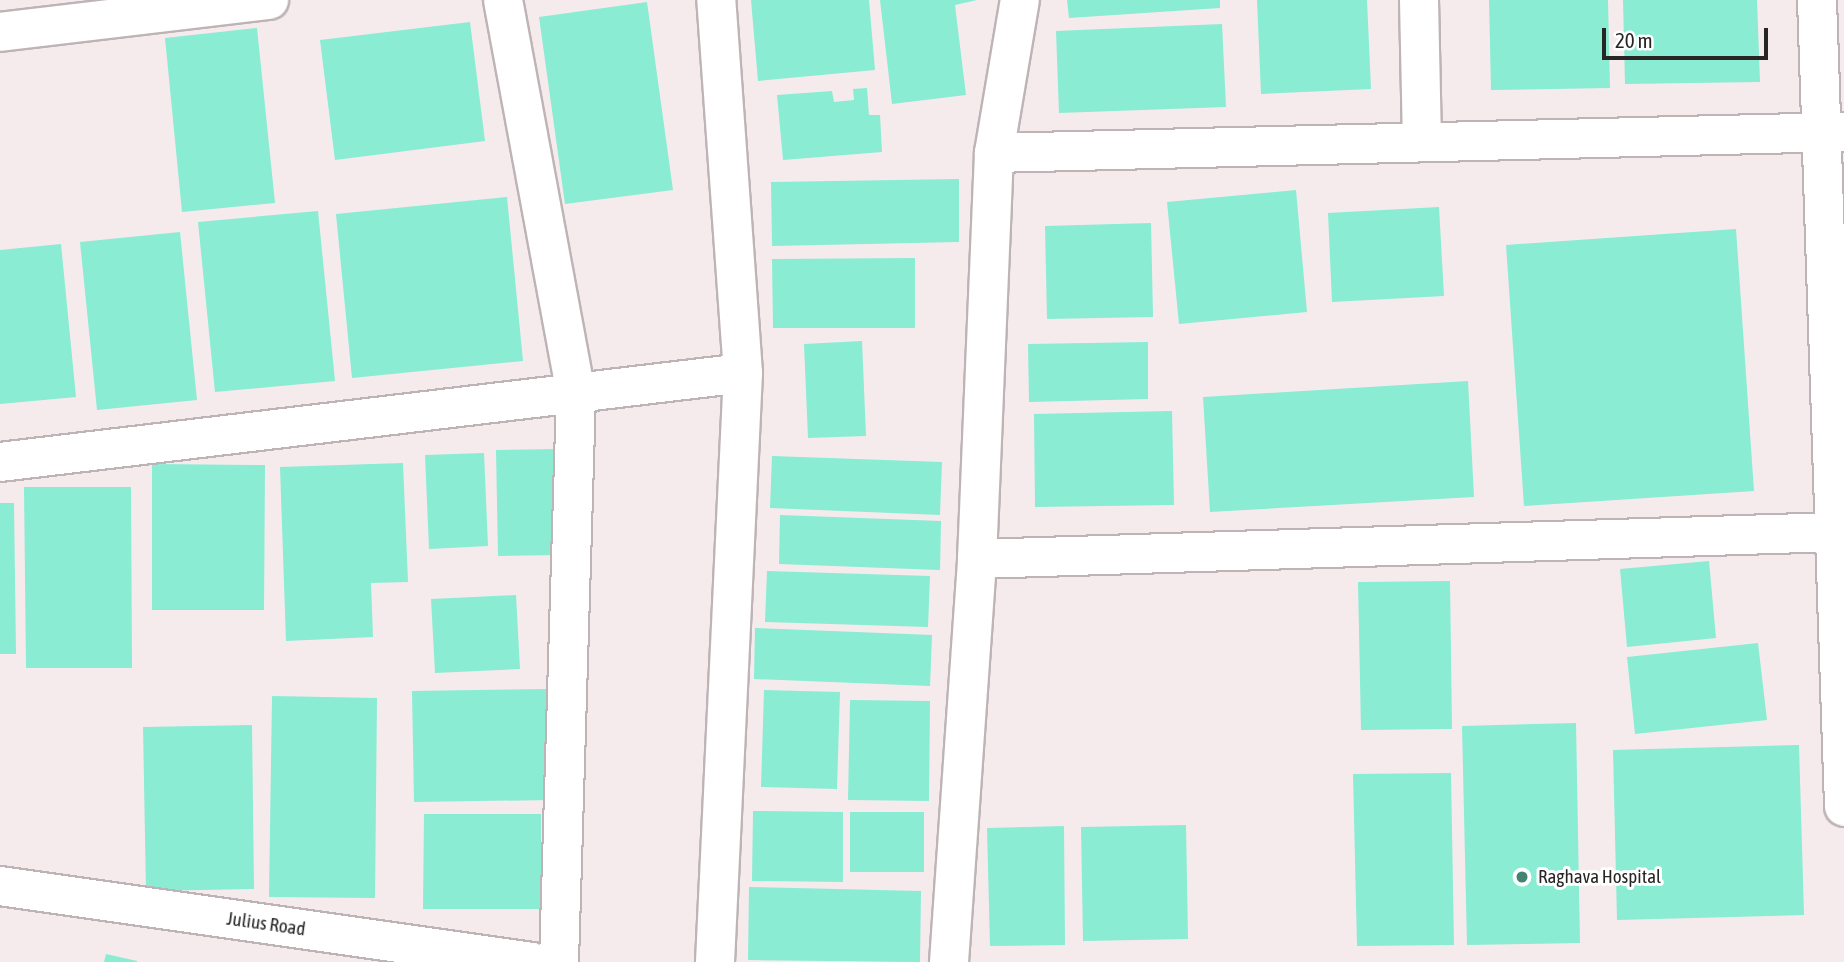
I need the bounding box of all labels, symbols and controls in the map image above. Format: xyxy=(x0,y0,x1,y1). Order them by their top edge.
scale bar xyxy=(1606,14,1772,58)
text: 20 m xyxy=(1615,28,1653,52)
place label: Raghava Hospital xyxy=(1538,866,1661,888)
marker: Raghava Hospital xyxy=(1512,867,1532,887)
street label: Julius Road xyxy=(225,907,307,941)

